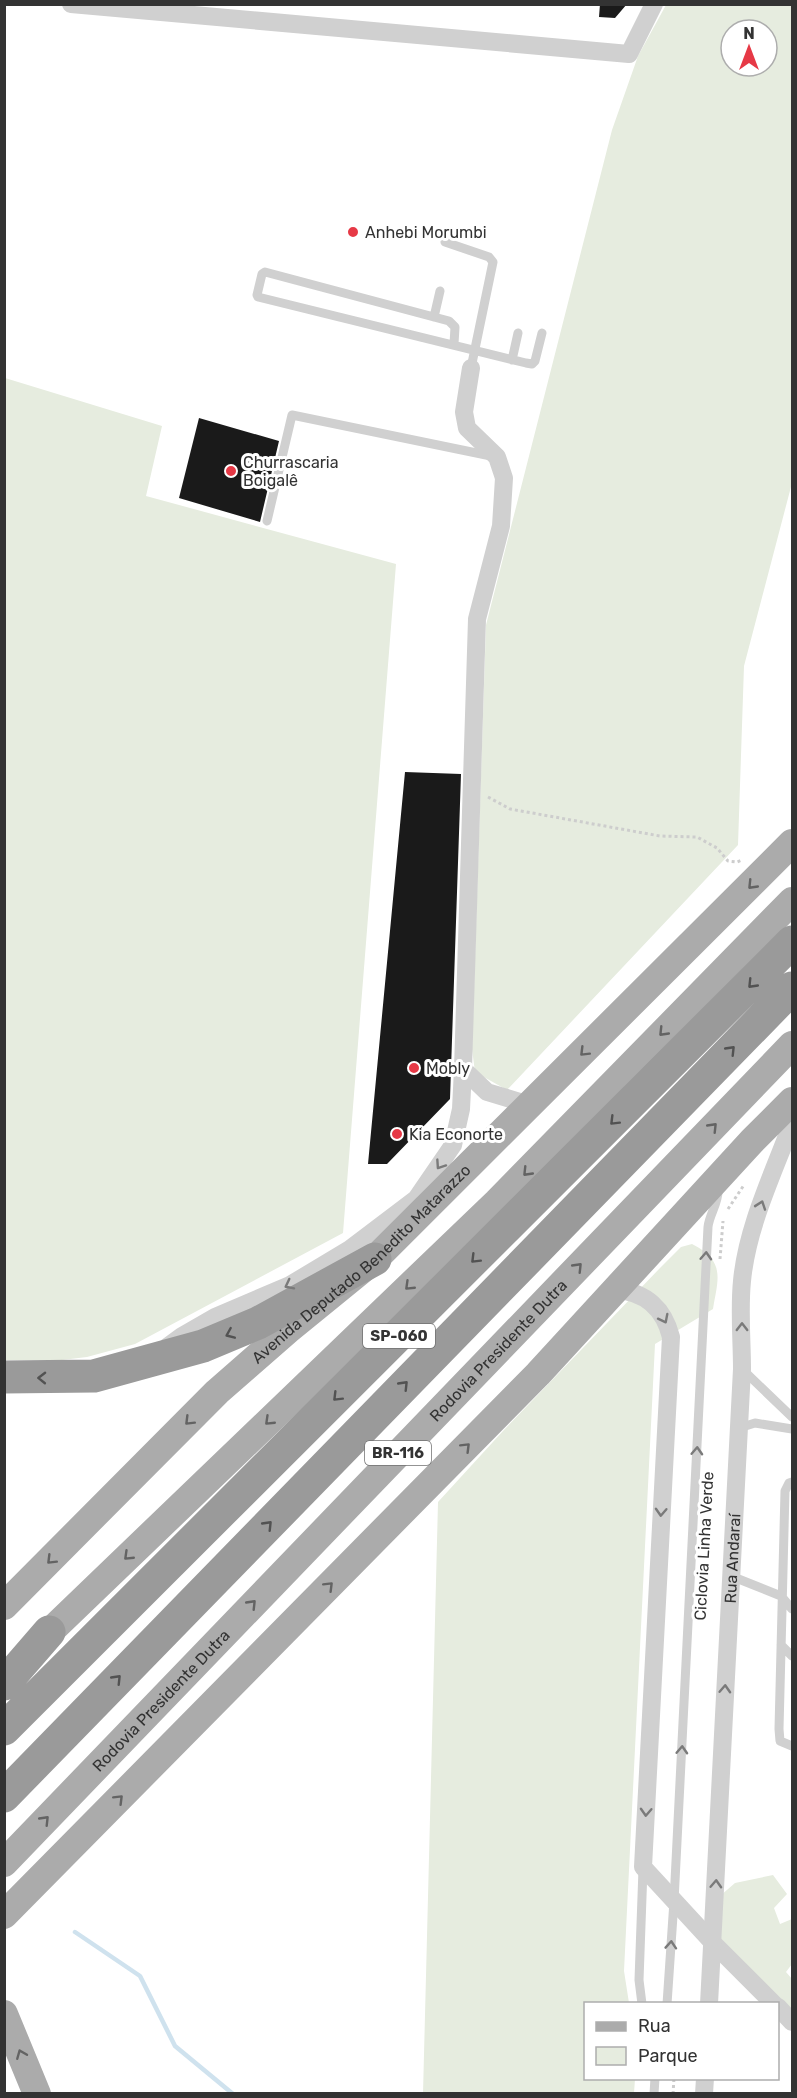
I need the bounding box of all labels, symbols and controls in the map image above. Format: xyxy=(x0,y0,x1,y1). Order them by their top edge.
north arrow xyxy=(719,18,779,78)
text: N xyxy=(743,24,755,43)
place label: Anhebi Morumbi xyxy=(365,223,487,242)
marker: Anhebi Morumbi xyxy=(346,225,360,239)
place label: Churrascaria Boigalê xyxy=(243,453,339,490)
marker: Churrascaria Boigalê xyxy=(224,464,238,478)
one-way arrow xyxy=(748,877,759,888)
one-way arrow xyxy=(748,976,759,987)
one-way arrow xyxy=(660,1025,671,1036)
one-way arrow xyxy=(580,1045,591,1056)
one-way arrow xyxy=(724,1047,735,1058)
place label: Mobly xyxy=(426,1059,470,1078)
marker: Mobly xyxy=(407,1061,421,1075)
one-way arrow xyxy=(610,1114,621,1125)
one-way arrow xyxy=(706,1124,717,1135)
place label: Kia Econorte xyxy=(409,1125,503,1144)
marker: Kia Econorte xyxy=(390,1127,404,1141)
one-way arrow xyxy=(436,1158,447,1169)
street label: Avenida Deputado Benedito Matarazzo xyxy=(248,1160,474,1367)
one-way arrow xyxy=(523,1165,534,1175)
one-way arrow xyxy=(754,1200,766,1211)
one-way arrow xyxy=(472,1252,482,1263)
one-way arrow xyxy=(700,1252,713,1261)
one-way arrow xyxy=(570,1264,581,1275)
street label: Rodovia Presidente Dutra xyxy=(425,1275,571,1425)
one-way arrow xyxy=(285,1277,296,1289)
one-way arrow xyxy=(406,1279,416,1290)
one-way arrow xyxy=(657,1312,668,1323)
one-way arrow xyxy=(736,1322,748,1331)
road number: SP-060 xyxy=(363,1324,435,1348)
one-way arrow xyxy=(226,1327,237,1339)
one-way arrow xyxy=(37,1372,46,1384)
one-way arrow xyxy=(397,1382,408,1392)
one-way arrow xyxy=(334,1389,345,1400)
one-way arrow xyxy=(185,1414,196,1425)
one-way arrow xyxy=(265,1414,275,1425)
road number: BR-116 xyxy=(365,1441,431,1465)
one-way arrow xyxy=(459,1443,470,1454)
one-way arrow xyxy=(690,1446,703,1455)
street label: Ciclovia Linha Verde xyxy=(691,1471,717,1621)
one-way arrow xyxy=(654,1508,667,1517)
street label: Rua Andaraí xyxy=(720,1512,744,1604)
one-way arrow xyxy=(260,1521,271,1532)
one-way arrow xyxy=(125,1549,135,1560)
one-way arrow xyxy=(47,1553,58,1563)
one-way arrow xyxy=(322,1582,333,1593)
one-way arrow xyxy=(245,1600,256,1611)
street label: Rodovia Presidente Dutra xyxy=(88,1625,233,1775)
one-way arrow xyxy=(109,1676,120,1687)
one-way arrow xyxy=(719,1685,732,1694)
one-way arrow xyxy=(675,1746,688,1755)
one-way arrow xyxy=(111,1796,122,1807)
one-way arrow xyxy=(639,1807,652,1816)
one-way arrow xyxy=(38,1817,49,1827)
one-way arrow xyxy=(709,1880,722,1889)
one-way arrow xyxy=(664,1941,677,1950)
legend xyxy=(584,2002,779,2080)
text: Rua xyxy=(638,2015,671,2037)
text: Parque xyxy=(638,2045,698,2067)
one-way arrow xyxy=(16,2049,28,2060)

